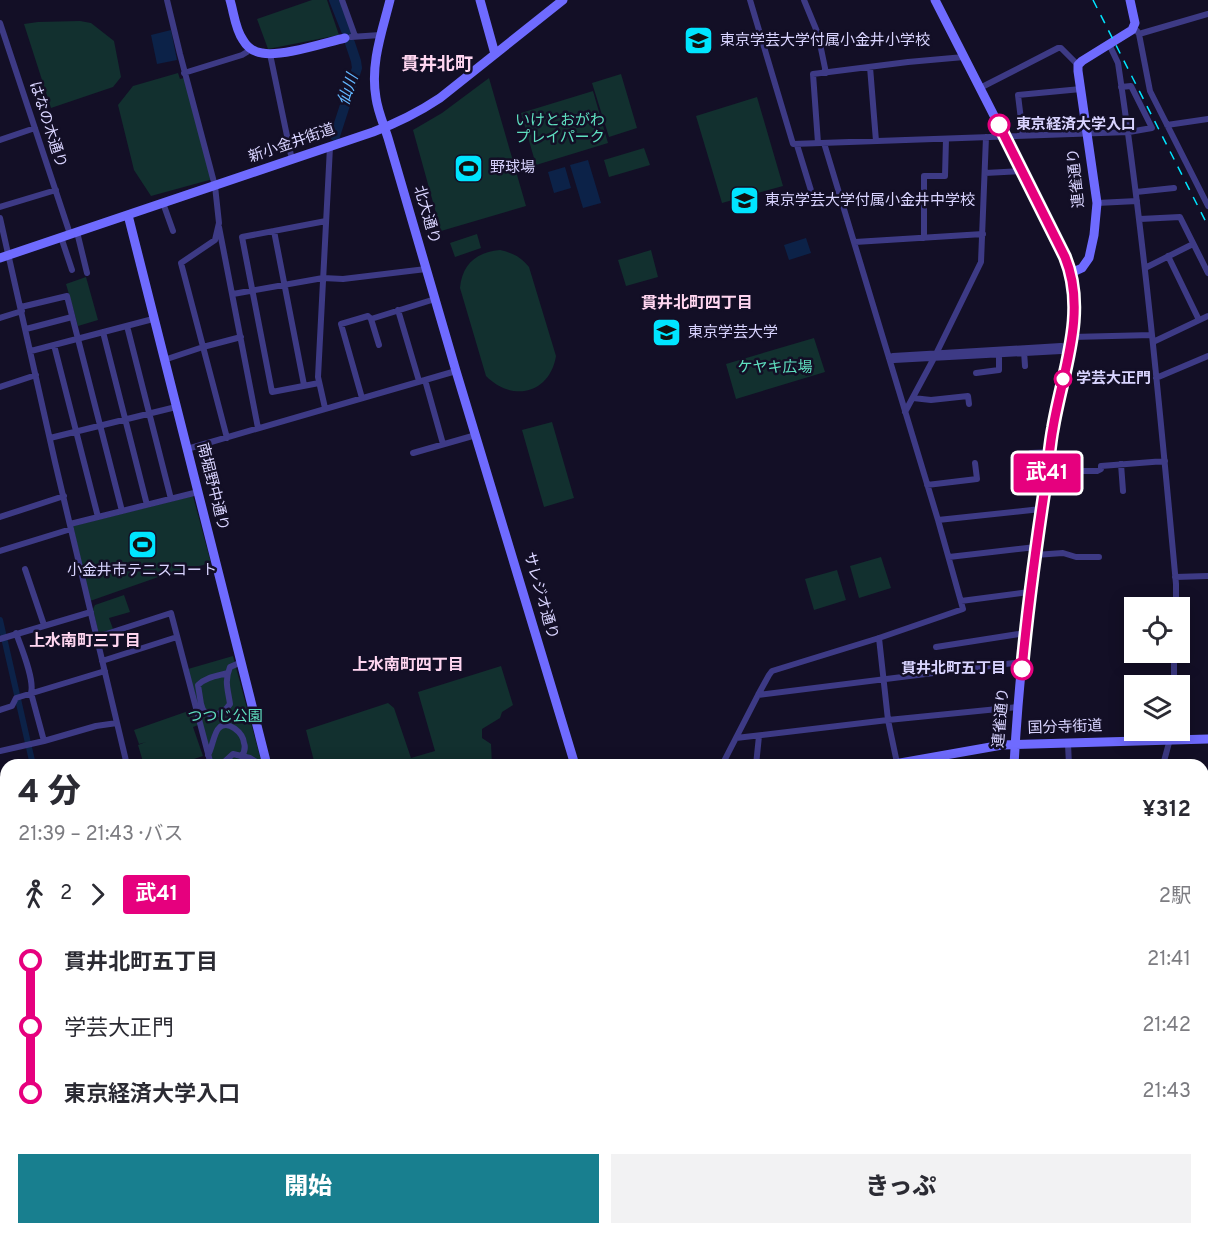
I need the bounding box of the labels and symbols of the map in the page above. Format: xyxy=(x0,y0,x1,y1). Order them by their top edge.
school or university icon: 東京学芸大学付属小金井小学校 xyxy=(683,25,715,57)
place label: 東京学芸大学付属小金井小学校 xyxy=(720,31,930,51)
district label: 貫井北町 xyxy=(401,54,473,77)
water label: 仙川 xyxy=(335,70,364,108)
street label: はなの木通り xyxy=(24,79,70,171)
park label: いけとおがわ プレイパーク xyxy=(515,112,605,148)
marker: 東京経済大学入口 xyxy=(988,114,1010,136)
place label: 東京経済大学入口 xyxy=(1016,116,1136,135)
street label: 新小金井街道 xyxy=(246,119,338,168)
street label: 連雀通り xyxy=(1064,147,1090,209)
sports icon: 野球場 xyxy=(453,152,485,184)
place label: 野球場 xyxy=(490,159,535,178)
street label: 北大通り xyxy=(409,183,444,246)
school or university icon: 東京学芸大学付属小金井中学校 xyxy=(728,185,760,217)
place label: 東京学芸大学付属小金井中学校 xyxy=(765,191,975,211)
district label: 貫井北町四丁目 xyxy=(641,293,753,314)
school or university icon: 東京学芸大学 xyxy=(651,317,683,349)
place label: 東京学芸大学 xyxy=(688,324,778,343)
park label: ケヤキ広場 xyxy=(737,359,813,378)
marker: 学芸大正門 xyxy=(1054,370,1072,388)
place label: 学芸大正門 xyxy=(1076,370,1151,389)
street label: 南堀野中通り xyxy=(192,441,232,533)
line badge: 武41 xyxy=(1012,454,1082,492)
sports icon: 小金井市テニスコート xyxy=(126,528,158,560)
street label: サレジオ通り xyxy=(518,550,562,642)
place label: 小金井市テニスコート xyxy=(67,561,217,581)
district label: 上水南町三丁目 xyxy=(29,632,141,652)
district label: 上水南町四丁目 xyxy=(352,656,464,676)
marker: 貫井北町五丁目 xyxy=(1011,658,1033,680)
place label: 貫井北町五丁目 xyxy=(901,659,1006,679)
street label: 連雀通り xyxy=(990,687,1014,749)
park label: つつじ公園 xyxy=(187,708,263,727)
street label: 国分寺街道 xyxy=(1027,717,1103,739)

